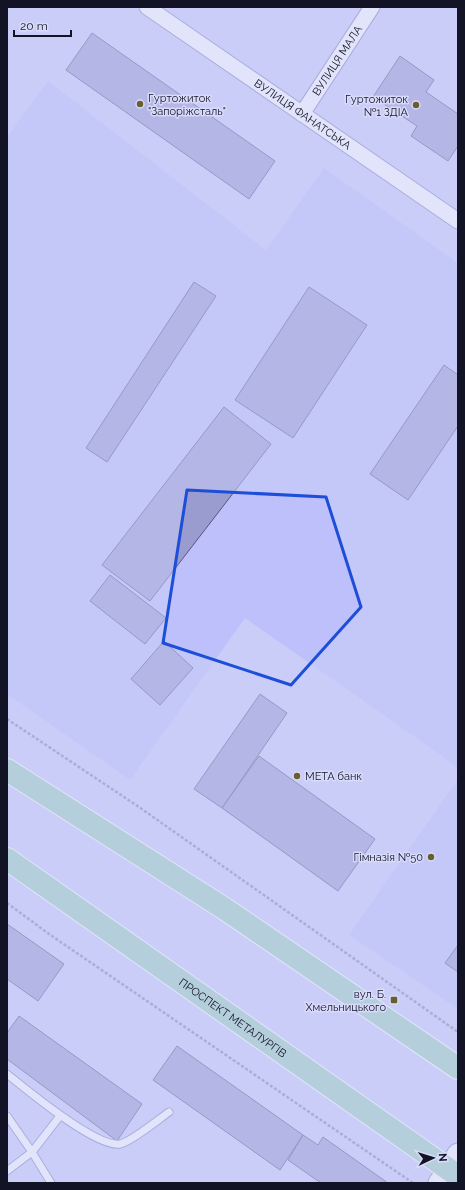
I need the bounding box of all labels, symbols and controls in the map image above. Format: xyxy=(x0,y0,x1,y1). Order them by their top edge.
scale bar xyxy=(14,12,71,38)
text: 20 m xyxy=(20,19,48,33)
street label: ВУЛИЦЯ МАЛА xyxy=(310,23,365,98)
street label: ВУЛИЦЯ ФАНАТСЬКА xyxy=(252,77,354,153)
place label: Гуртожиток "Запоріжсталь" xyxy=(148,92,226,118)
place label: Гуртожиток №1 ЗДІА xyxy=(345,93,409,119)
marker: Гуртожиток "Запоріжсталь" xyxy=(135,99,145,109)
marker: Гуртожиток №1 ЗДІА xyxy=(411,100,421,110)
place label: МЕТА банк xyxy=(305,770,362,783)
marker: МЕТА банк xyxy=(292,771,302,781)
place label: Гімназія №50 xyxy=(354,851,423,864)
marker: Гімназія №50 xyxy=(426,852,436,862)
street label: ПРОСПЕКТ МЕТАЛУРГІВ xyxy=(176,976,289,1060)
place label: вул. Б. Хмельницького xyxy=(306,988,386,1014)
marker: вул. Б. Хмельницького xyxy=(389,995,399,1005)
north arrow xyxy=(413,1138,453,1178)
text: N xyxy=(436,1153,449,1162)

